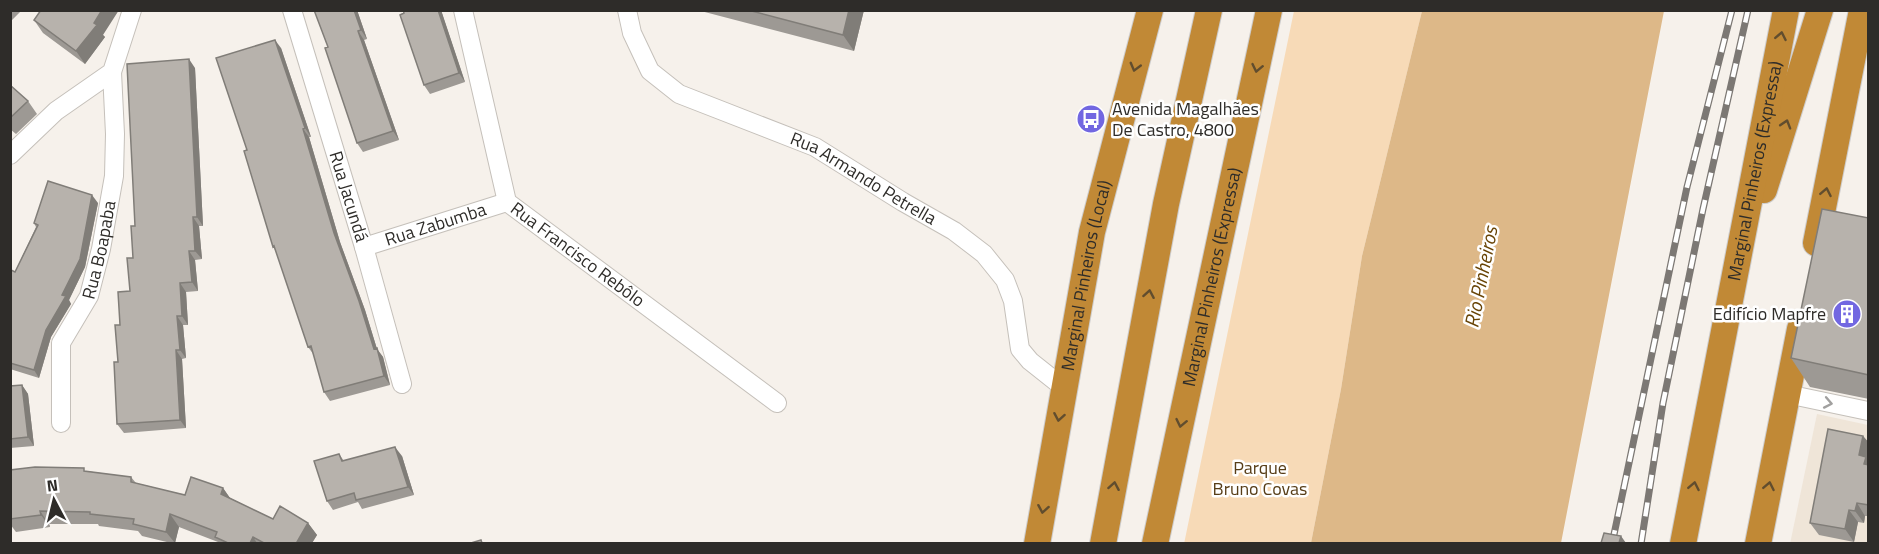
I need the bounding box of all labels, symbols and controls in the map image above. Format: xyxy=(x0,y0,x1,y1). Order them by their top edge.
one-way arrow xyxy=(1774,31,1787,41)
street label: Marginal Pinheiros (Expressa) xyxy=(1720,59,1789,283)
one-way arrow xyxy=(1130,62,1143,72)
one-way arrow xyxy=(1251,62,1264,72)
place label: Avenida Magalhães De Castro, 4800 xyxy=(1112,95,1259,143)
bus stop icon: Avenida Magalhães De Castro, 4800 xyxy=(1075,103,1107,135)
one-way arrow xyxy=(1779,119,1791,130)
street label: Rua Armando Petrella xyxy=(787,125,942,231)
street label: Rua Jacundá xyxy=(323,148,376,245)
street label: Marginal Pinheiros (Expressa) xyxy=(1175,165,1248,389)
street label: Marginal Pinheiros (Local) xyxy=(1054,177,1118,373)
one-way arrow xyxy=(1819,187,1832,197)
street label: Rua Zabumba xyxy=(381,195,489,253)
street label: Rua Francisco Rebôlo xyxy=(505,195,651,313)
street label: Rua Boapaba xyxy=(75,198,122,302)
water label: Rio Pinheiros xyxy=(1456,222,1506,330)
one-way arrow xyxy=(1142,289,1155,299)
building icon: Edifício Mapfre xyxy=(1831,298,1863,330)
place label: Edifício Mapfre xyxy=(1713,300,1826,327)
one-way arrow xyxy=(1822,396,1832,409)
one-way arrow xyxy=(1053,412,1066,422)
one-way arrow xyxy=(1175,418,1188,428)
park label: Parque Bruno Covas xyxy=(1213,454,1307,502)
north arrow xyxy=(24,470,84,530)
text: N xyxy=(45,473,59,498)
one-way arrow xyxy=(1107,481,1120,491)
one-way arrow xyxy=(1687,481,1700,491)
one-way arrow xyxy=(1762,481,1775,491)
one-way arrow xyxy=(1037,504,1049,513)

